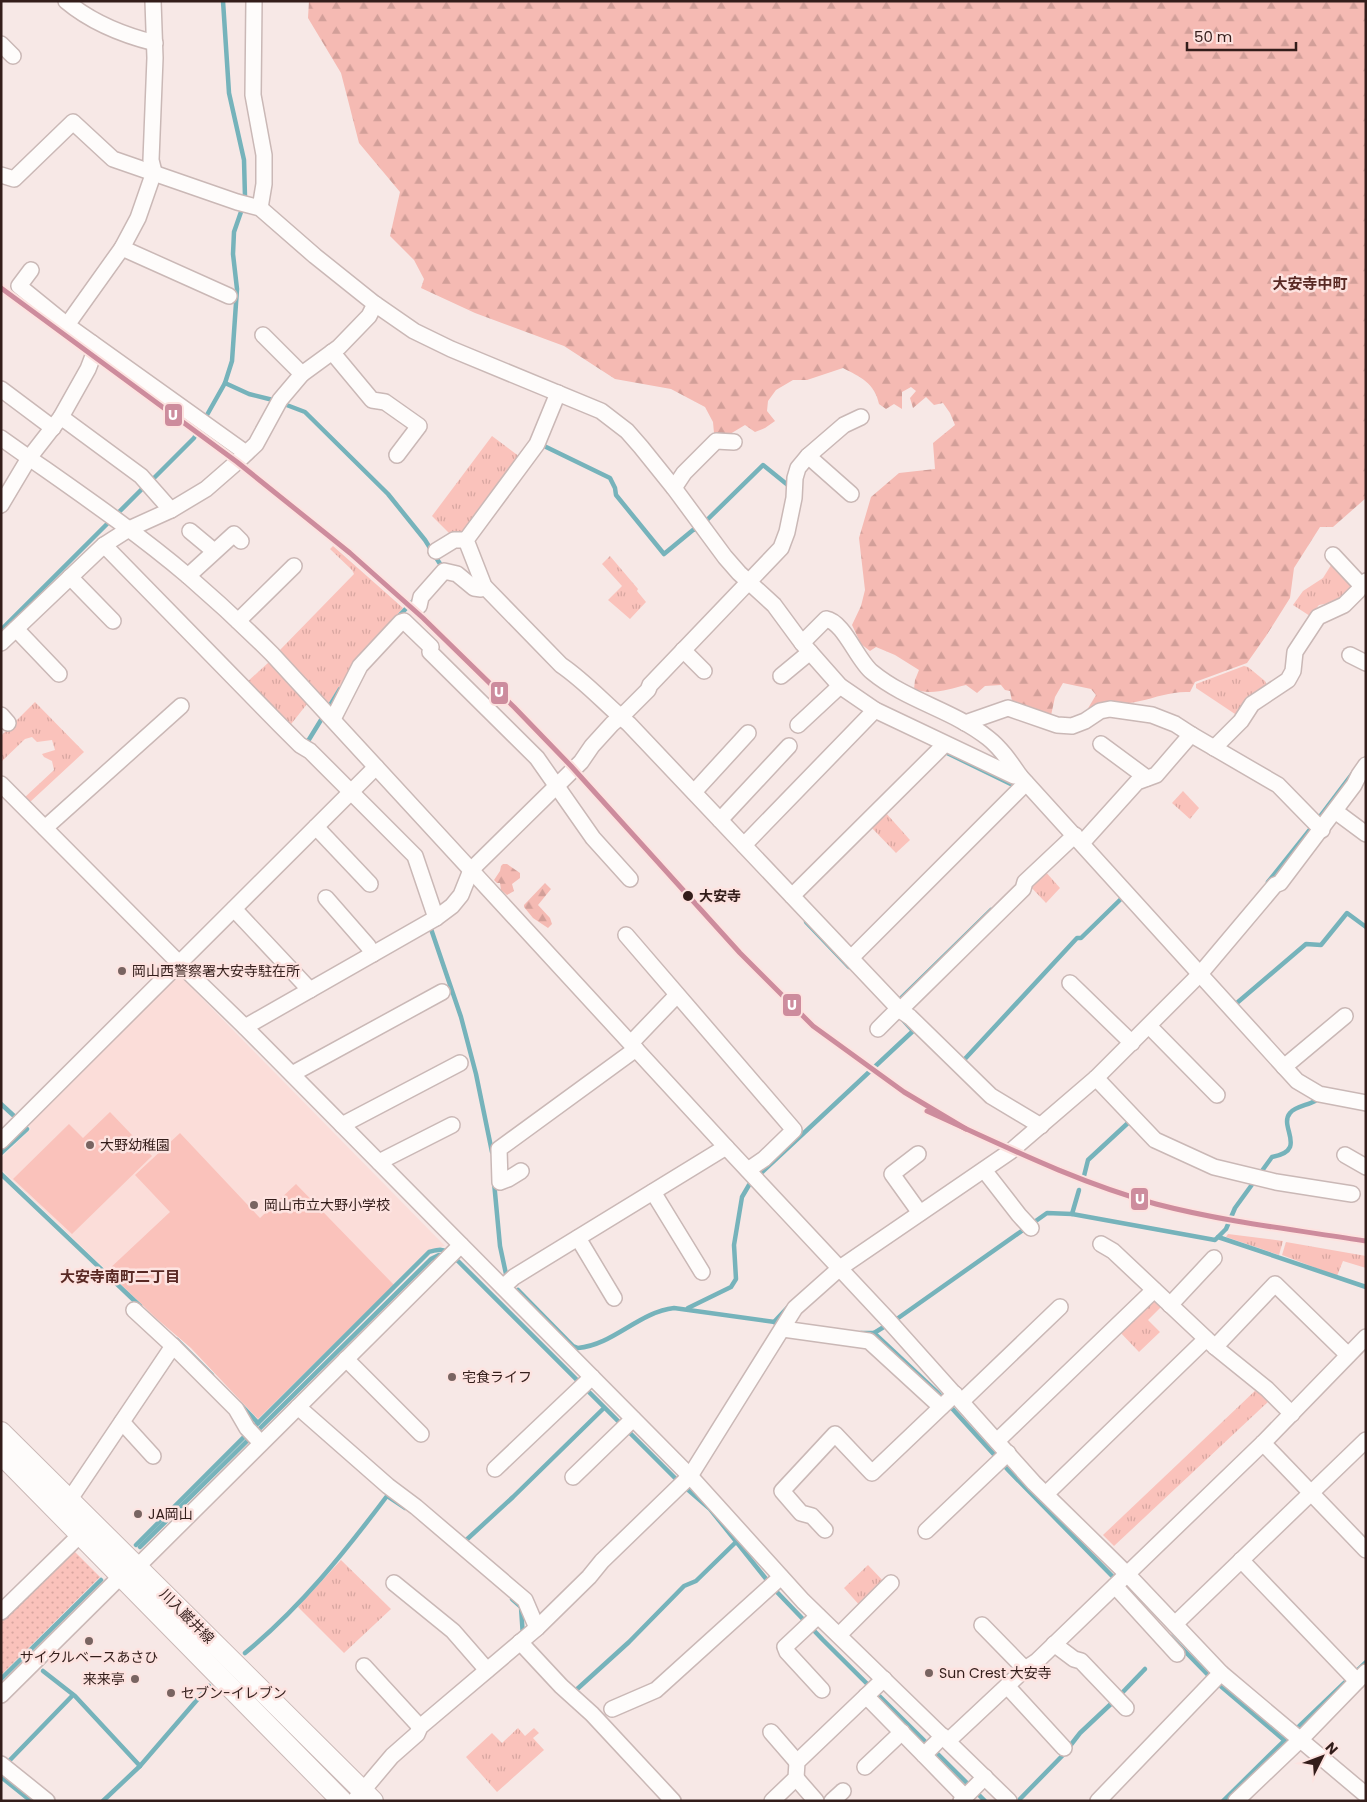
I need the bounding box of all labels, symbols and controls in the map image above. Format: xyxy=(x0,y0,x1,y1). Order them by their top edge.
scale bar xyxy=(1187,20,1296,52)
text: 50 m xyxy=(1194,26,1232,47)
district label: 大安寺中町 xyxy=(1272,273,1348,294)
line badge: U xyxy=(164,403,183,427)
text: U xyxy=(168,405,178,425)
line badge: U xyxy=(490,681,509,705)
text: U xyxy=(494,682,504,702)
place label: 大安寺 xyxy=(699,886,741,906)
marker: 大安寺 xyxy=(681,889,695,903)
place label: 岡山西警察署大安寺駐在所 xyxy=(132,961,300,981)
marker: 岡山西警察署大安寺駐在所 xyxy=(116,965,128,977)
line badge: U xyxy=(782,993,802,1017)
text: U xyxy=(787,995,797,1015)
place label: 大野幼稚園 xyxy=(100,1135,170,1155)
marker: 大野幼稚園 xyxy=(84,1139,96,1151)
line badge: U xyxy=(1130,1187,1149,1211)
text: U xyxy=(1135,1189,1145,1209)
place label: 岡山市立大野小学校 xyxy=(264,1195,390,1215)
marker: 岡山市立大野小学校 xyxy=(248,1199,260,1211)
district label: 大安寺南町二丁目 xyxy=(60,1266,180,1287)
place label: 宅食ライフ xyxy=(462,1367,532,1387)
marker: 宅食ライフ xyxy=(446,1371,458,1383)
place label: JA岡山 xyxy=(148,1504,193,1524)
marker: JA岡山 xyxy=(132,1508,144,1520)
street label: 川入巌井線 xyxy=(155,1584,219,1648)
marker: サイクルベースあさひ xyxy=(83,1635,95,1647)
place label: サイクルベースあさひ xyxy=(20,1647,158,1667)
place label: Sun Crest 大安寺 xyxy=(939,1663,1052,1683)
marker: Sun Crest 大安寺 xyxy=(923,1667,935,1679)
place label: 来来亭 xyxy=(83,1669,125,1689)
marker: 来来亭 xyxy=(129,1673,141,1685)
place label: セブン-イレブン xyxy=(181,1683,287,1703)
marker: セブン-イレブン xyxy=(165,1687,177,1699)
north arrow xyxy=(1297,1732,1347,1782)
text: N xyxy=(1321,1738,1343,1759)

